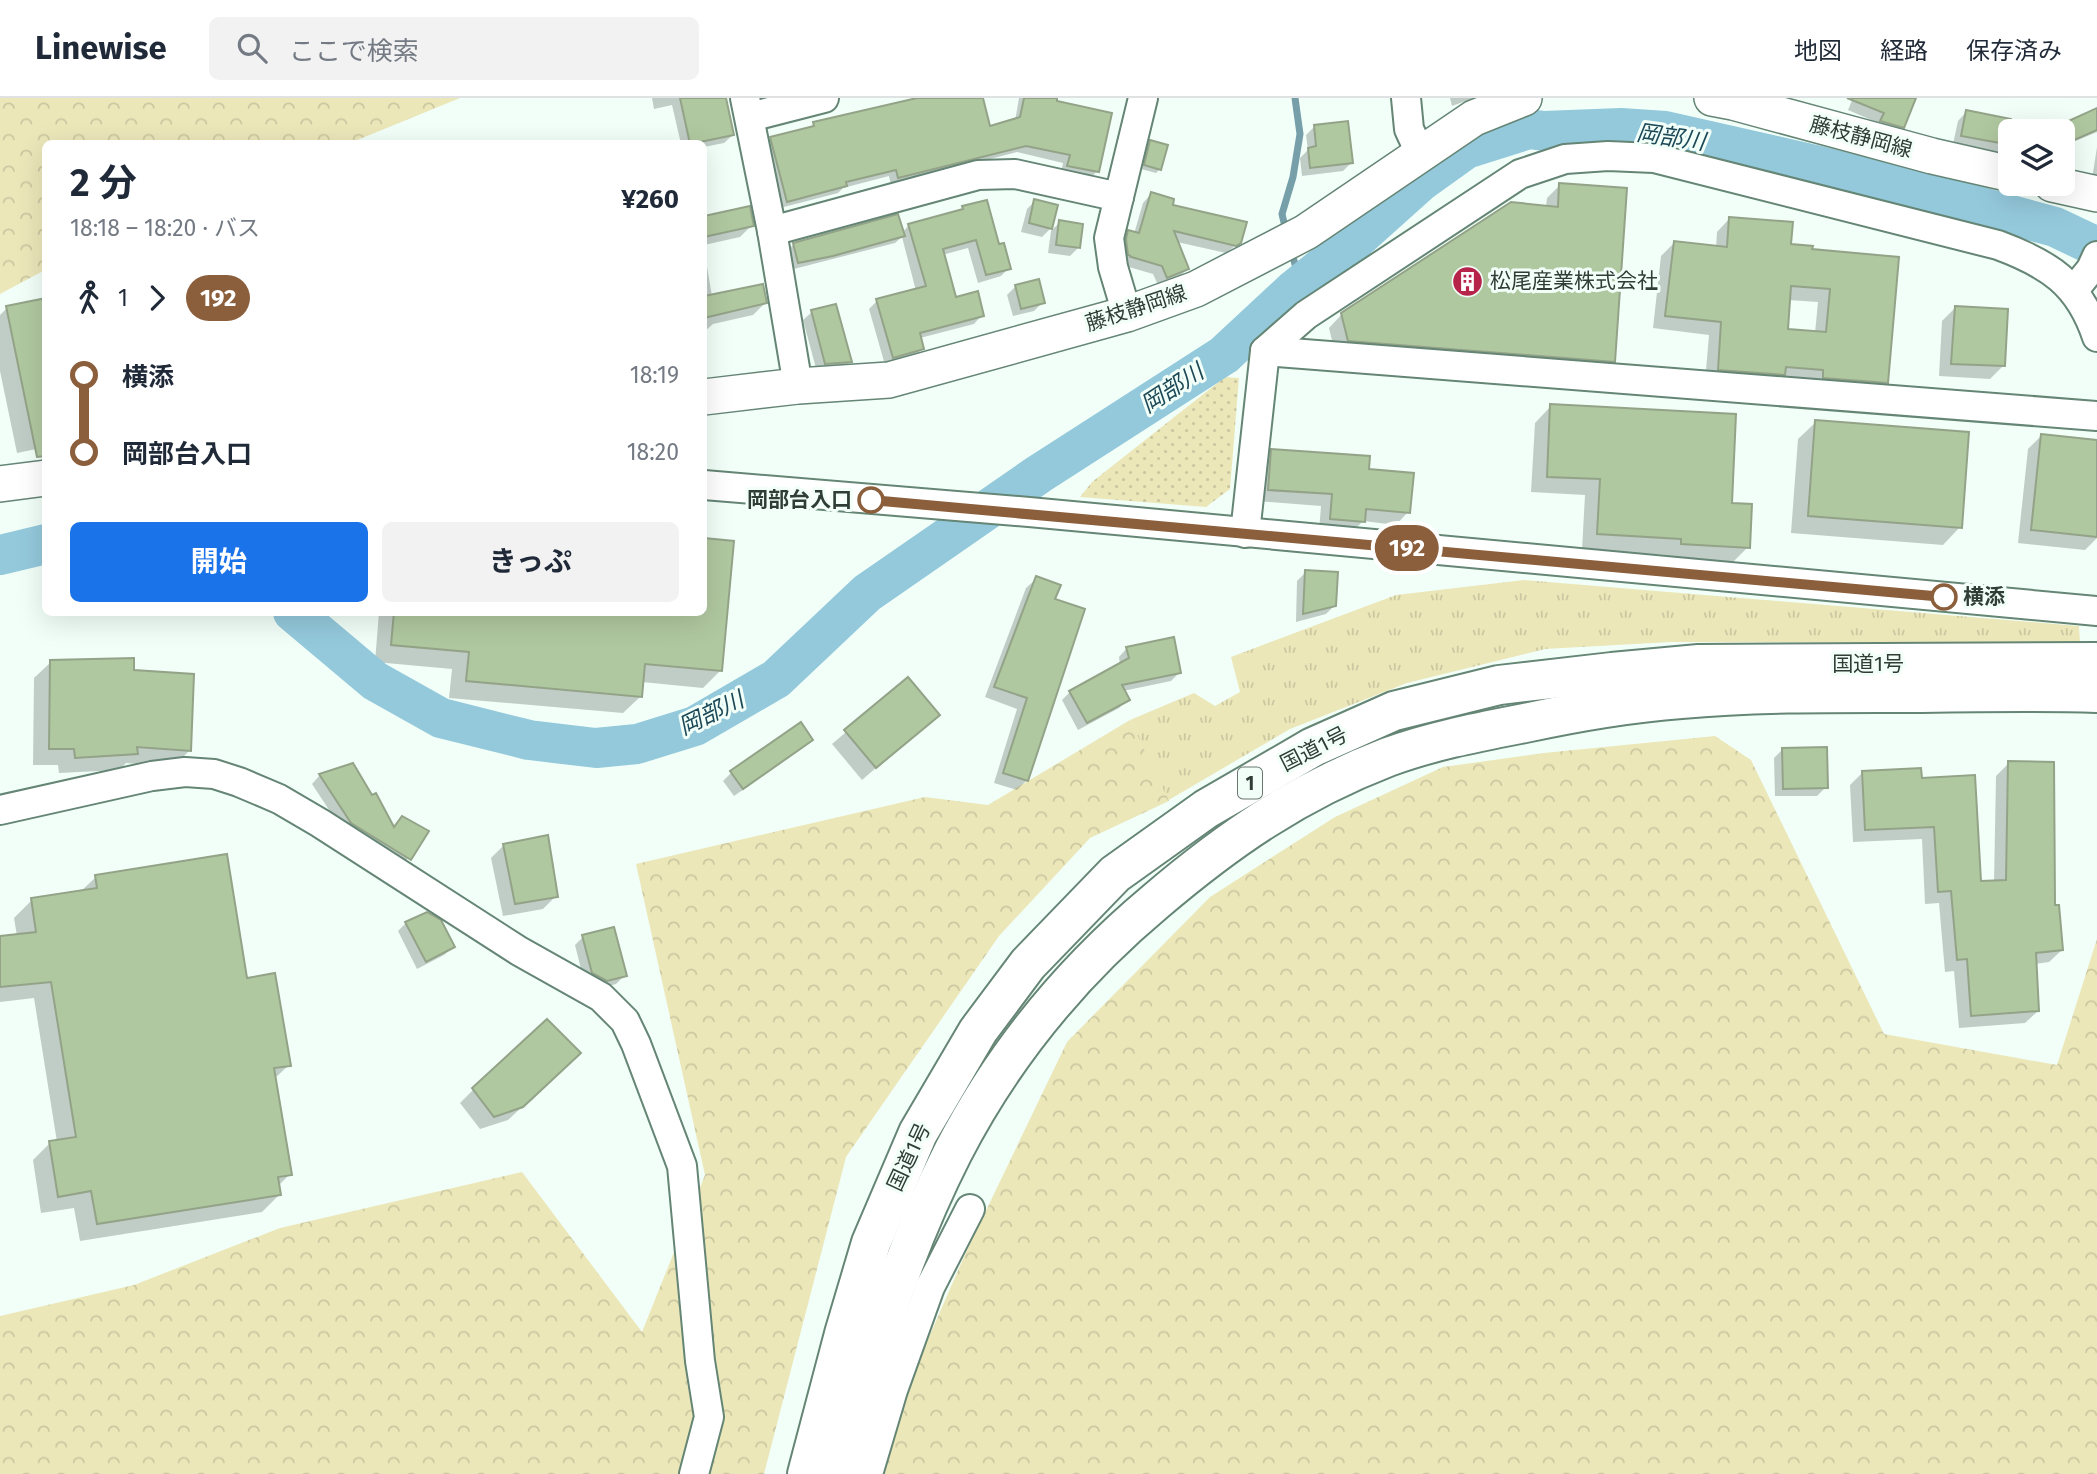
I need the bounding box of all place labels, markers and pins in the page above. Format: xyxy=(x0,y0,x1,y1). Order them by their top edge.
building icon: 松尾産業株式会社 xyxy=(1450,264,1484,298)
place label: 松尾産業株式会社 xyxy=(1490,268,1658,294)
place label: 岡部台入口 xyxy=(747,487,852,513)
marker: 岡部台入口 xyxy=(858,487,884,513)
marker: 横添 xyxy=(1931,584,1957,610)
place label: 横添 xyxy=(1963,584,2005,610)

